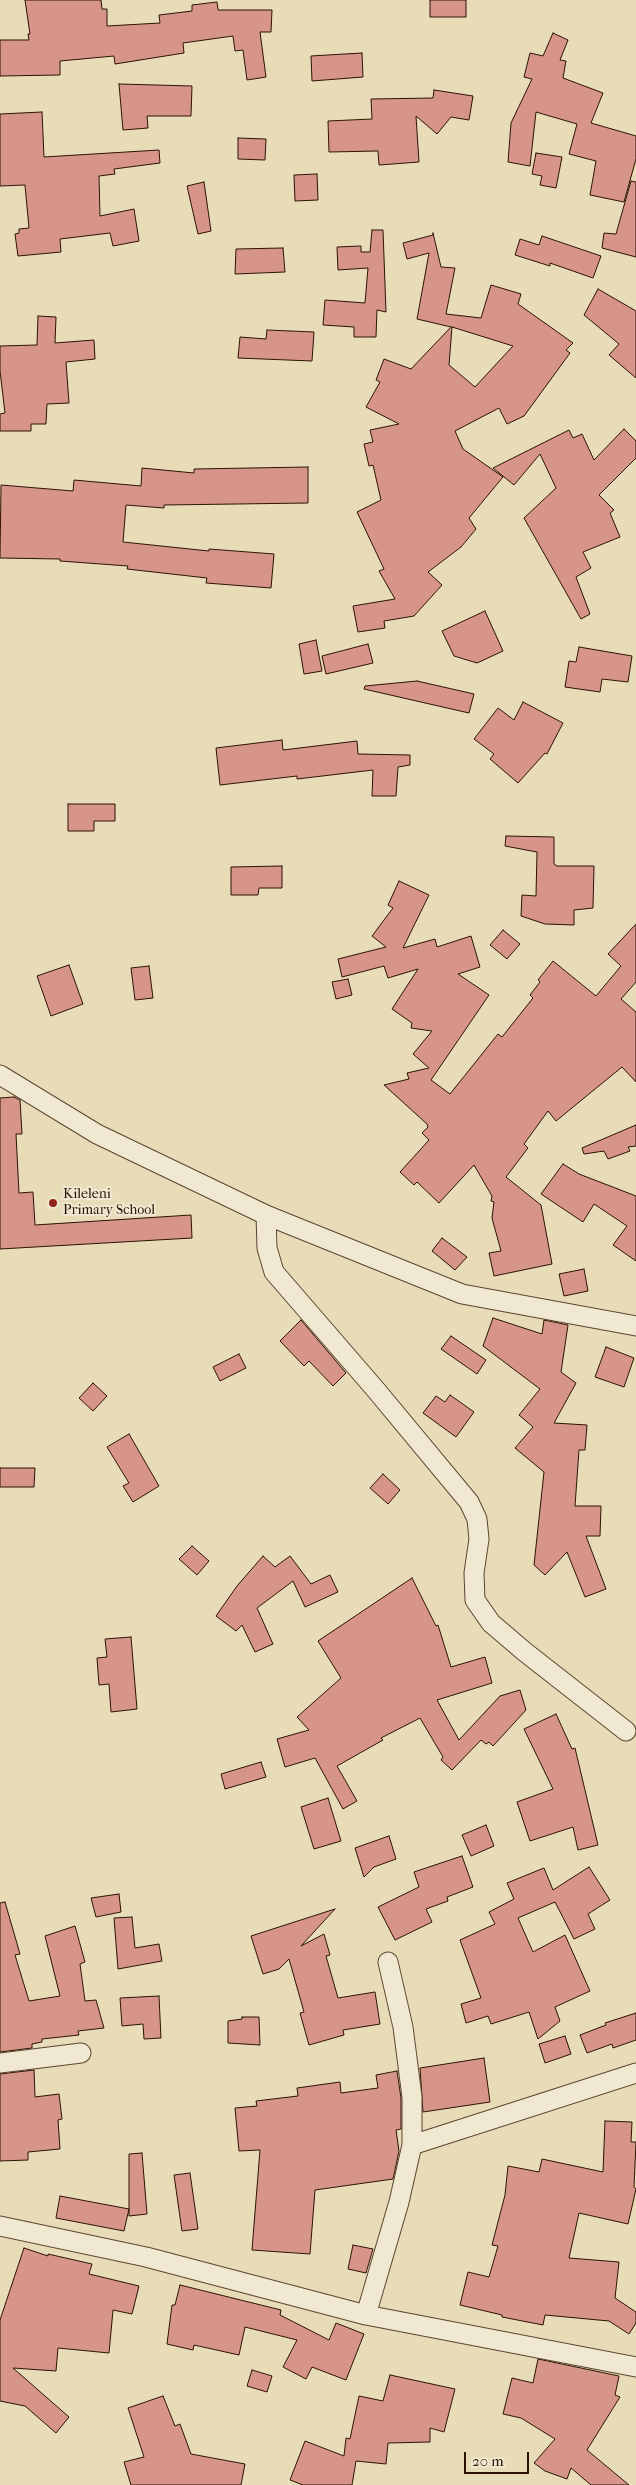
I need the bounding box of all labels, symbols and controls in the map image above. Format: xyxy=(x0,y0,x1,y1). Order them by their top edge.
place label: Kileleni Primary School xyxy=(63,1187,155,1220)
marker: Kileleni Primary School xyxy=(47,1197,59,1209)
scale bar xyxy=(466,2442,531,2474)
text: 20 m xyxy=(472,2452,504,2470)

